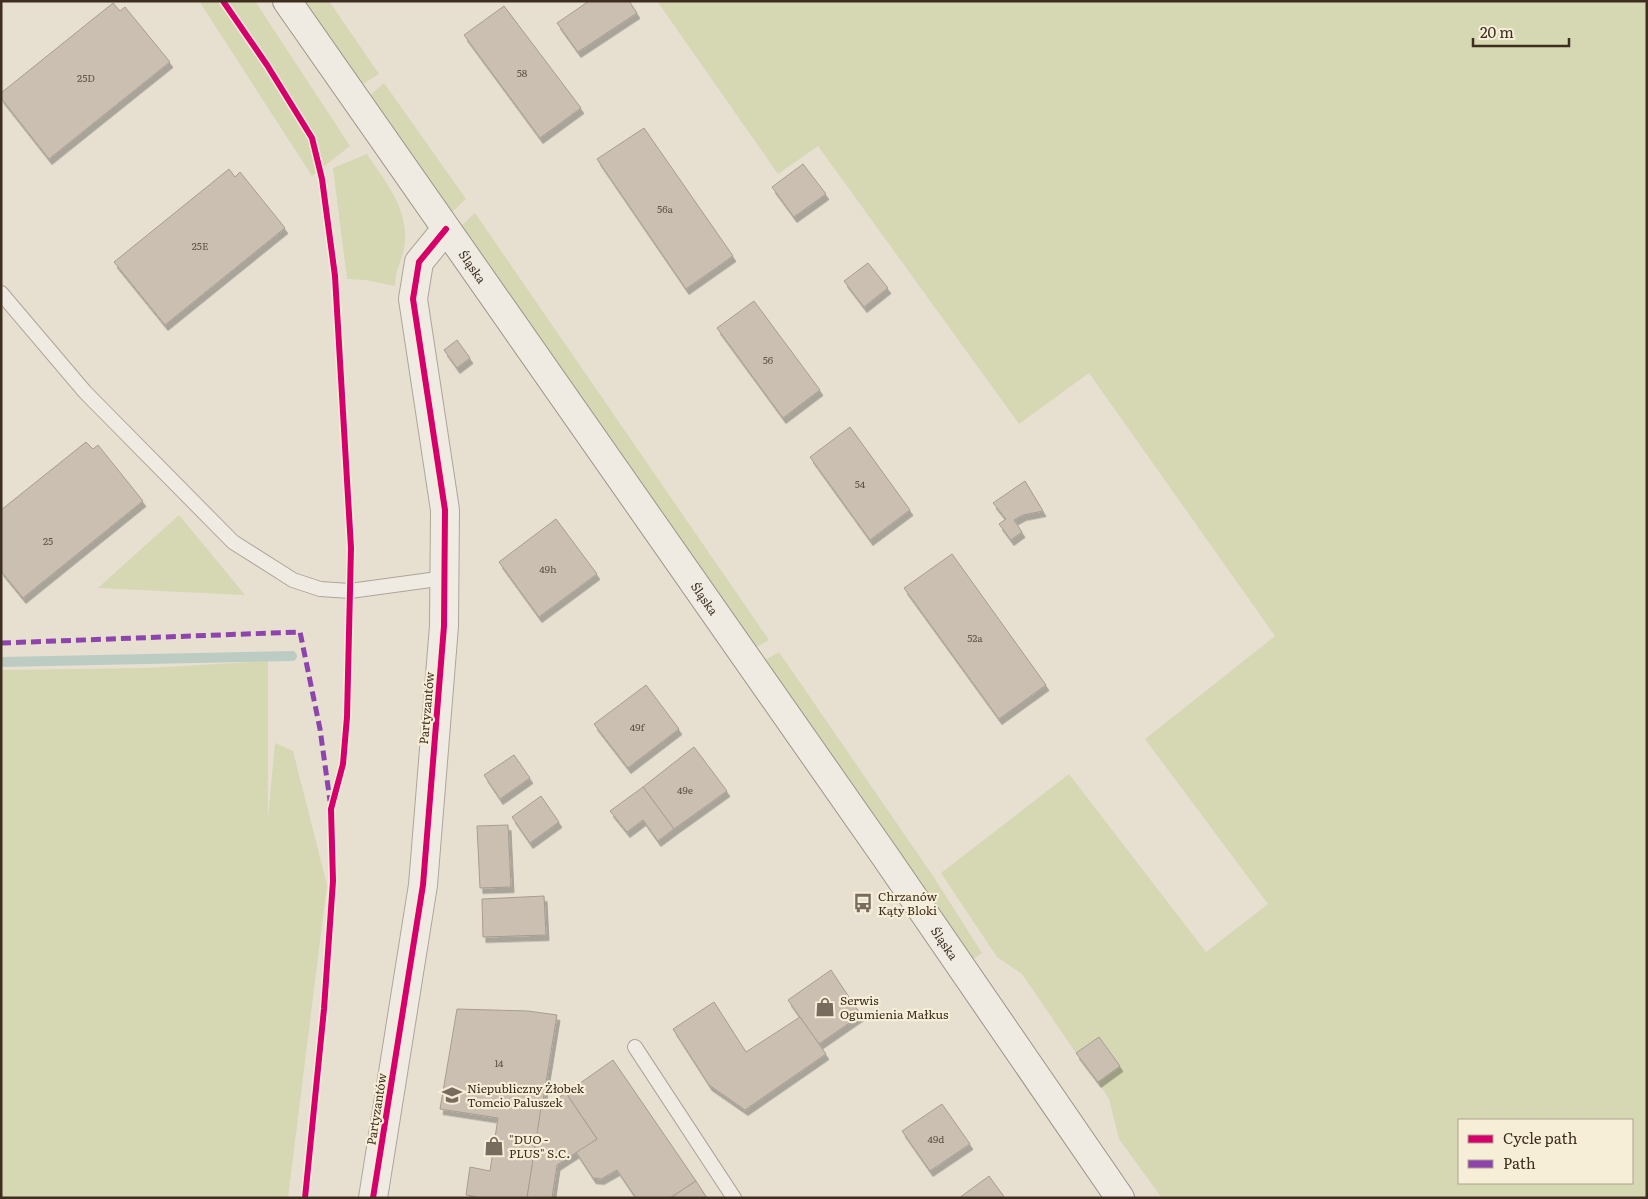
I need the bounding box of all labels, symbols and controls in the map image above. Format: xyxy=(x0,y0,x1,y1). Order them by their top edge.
scale bar xyxy=(1473,15,1569,47)
text: 20 m xyxy=(1480,20,1514,43)
house number: 58 xyxy=(517,65,528,80)
house number: 25D xyxy=(77,70,95,85)
house number: 56a xyxy=(657,201,674,216)
house number: 25E xyxy=(192,238,208,253)
street label: Śląska xyxy=(455,246,491,287)
house number: 56 xyxy=(763,352,774,367)
house number: 54 xyxy=(855,476,866,491)
house number: 25 xyxy=(43,533,53,548)
house number: 49h xyxy=(539,561,557,576)
street label: Śląska xyxy=(687,578,723,619)
house number: 52a xyxy=(967,630,983,645)
street label: Partyzantów xyxy=(414,670,438,745)
house number: 49f xyxy=(630,719,645,734)
house number: 49e xyxy=(677,782,693,797)
place label: Chrzanów Kąty Bloki xyxy=(878,887,938,919)
bus stop icon: Chrzanów Kąty Bloki xyxy=(852,892,874,914)
street label: Śląska xyxy=(927,923,963,964)
place label: Serwis Ogumienia Małkus xyxy=(840,991,949,1023)
shop icon: Serwis Ogumienia Małkus xyxy=(814,996,836,1018)
house number: 14 xyxy=(494,1055,504,1070)
street label: Partyzantów xyxy=(361,1071,391,1146)
place label: Niepubliczny Żłobek Tomcio Paluszek xyxy=(467,1079,585,1111)
school or university icon: Niepubliczny Żłobek Tomcio Paluszek xyxy=(441,1084,463,1106)
legend xyxy=(1458,1119,1633,1184)
text: Cycle path xyxy=(1503,1126,1578,1149)
place label: "DUO - PLUS" S.C. xyxy=(509,1130,570,1162)
house number: 49d xyxy=(928,1131,944,1146)
shop icon: "DUO - PLUS" S.C. xyxy=(483,1135,505,1157)
text: Path xyxy=(1503,1151,1536,1174)

